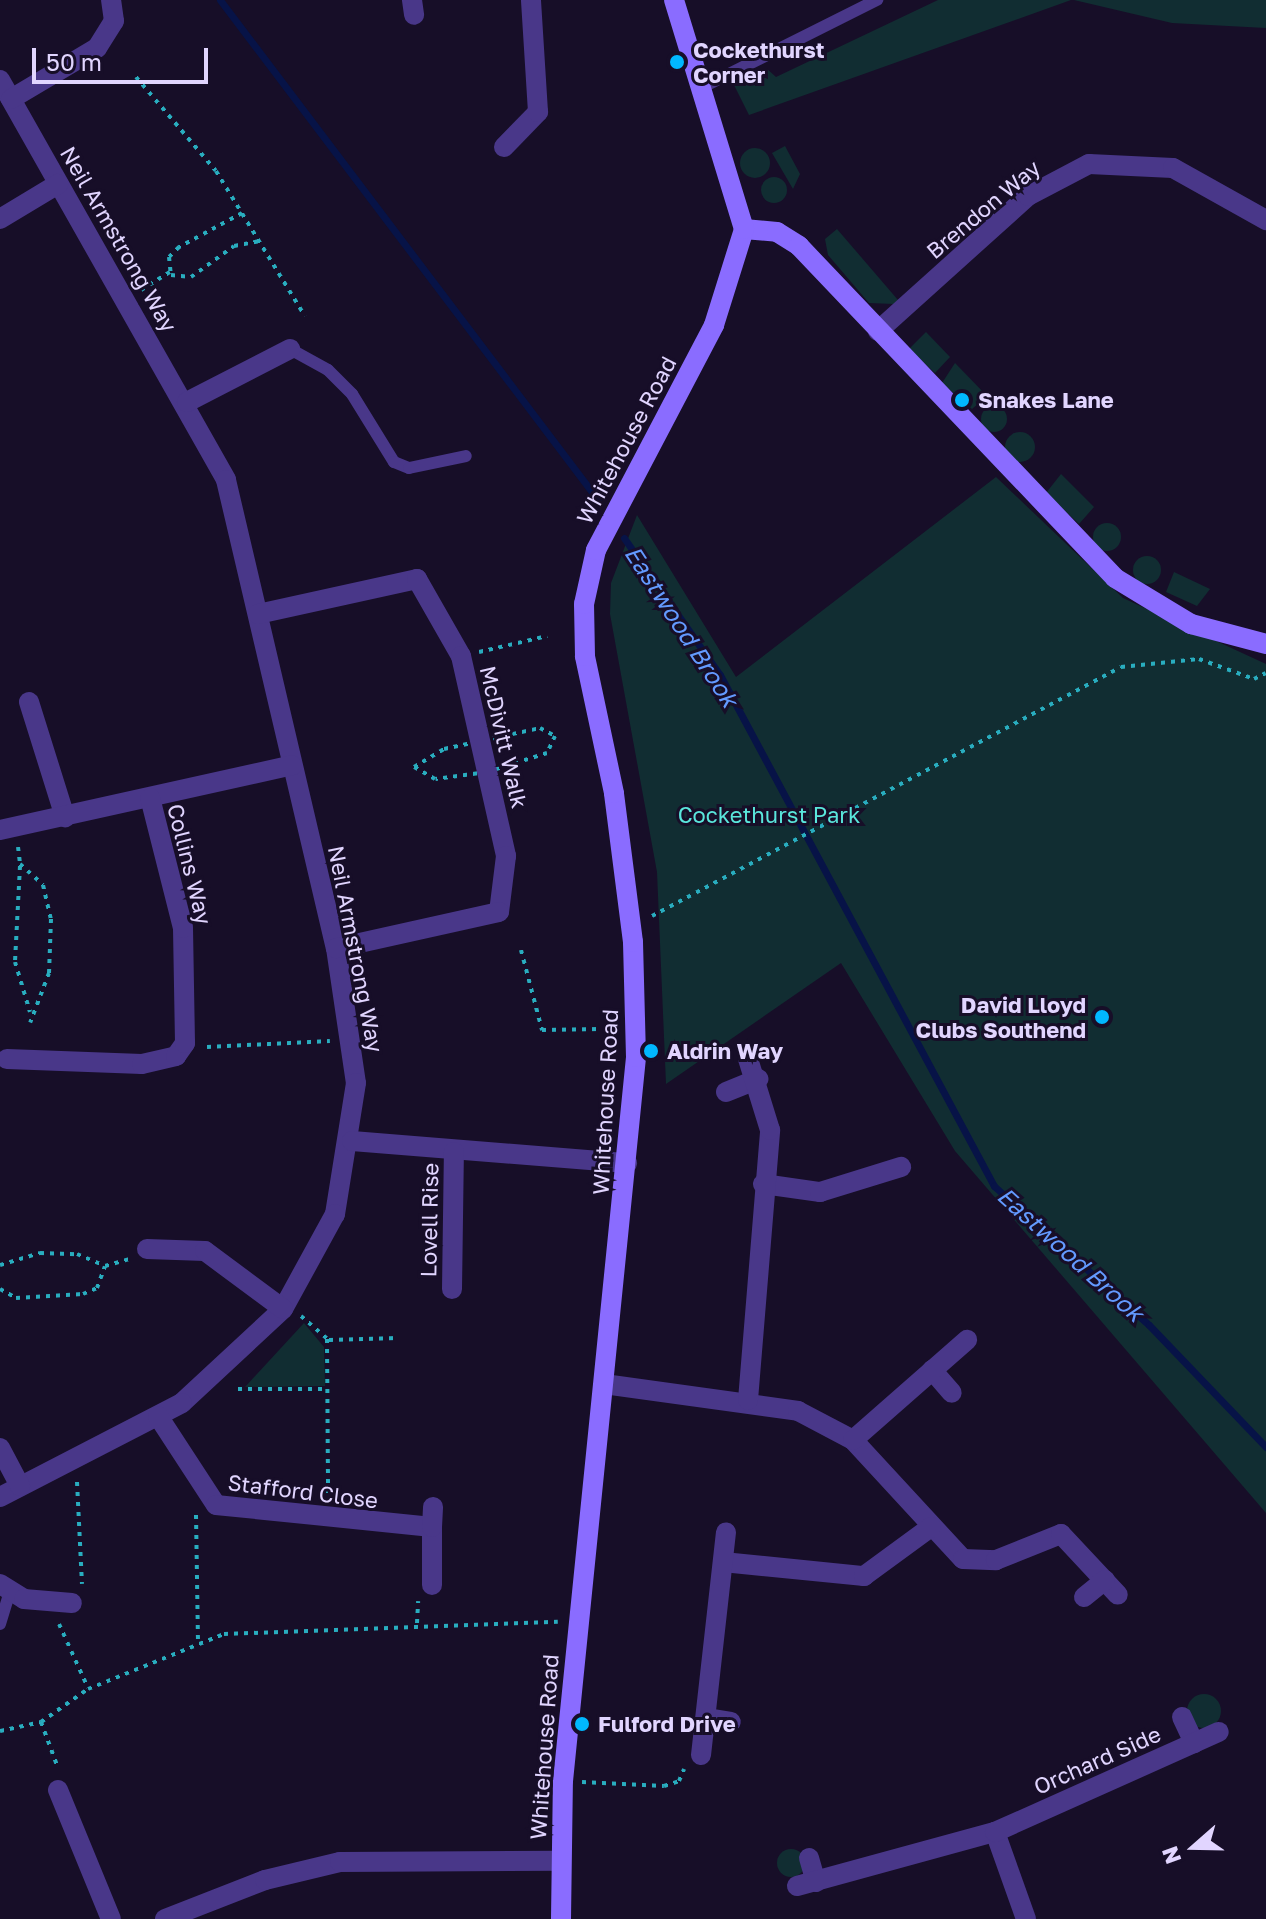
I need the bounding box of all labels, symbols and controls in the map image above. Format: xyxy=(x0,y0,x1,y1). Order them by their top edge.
scale bar xyxy=(36,32,212,82)
place label: Cockethurst Corner xyxy=(693,36,824,88)
text: 50 m xyxy=(46,47,102,76)
marker: Cockethurst Corner xyxy=(668,53,686,71)
street label: Neil Armstrong Way xyxy=(55,142,183,336)
street label: Brendon Way xyxy=(921,154,1045,264)
street label: Whitehouse Road xyxy=(571,352,681,528)
place label: Snakes Lane xyxy=(978,387,1114,413)
marker: Snakes Lane xyxy=(953,391,971,409)
water label: Eastwood Brook xyxy=(619,540,745,712)
street label: McDivitt Walk xyxy=(475,663,533,811)
street label: Collins Way xyxy=(162,801,218,927)
park label: Cockethurst Park xyxy=(678,802,860,828)
street label: Neil Armstrong Way xyxy=(323,843,389,1055)
place label: David Lloyd Clubs Southend xyxy=(916,991,1086,1042)
street label: Whitehouse Road xyxy=(587,1008,623,1196)
marker: David Lloyd Clubs Southend xyxy=(1093,1008,1111,1026)
place label: Aldrin Way xyxy=(667,1038,783,1064)
marker: Aldrin Way xyxy=(642,1042,660,1060)
street label: Lovell Rise xyxy=(415,1162,443,1278)
water label: Eastwood Brook xyxy=(992,1181,1150,1327)
street label: Stafford Close xyxy=(226,1469,380,1513)
street label: Whitehouse Road xyxy=(524,1653,564,1841)
place label: Fulford Drive xyxy=(598,1711,736,1737)
marker: Fulford Drive xyxy=(573,1715,591,1733)
street label: Orchard Side xyxy=(1029,1720,1165,1800)
north arrow xyxy=(1154,1807,1234,1887)
text: N xyxy=(1155,1843,1187,1868)

